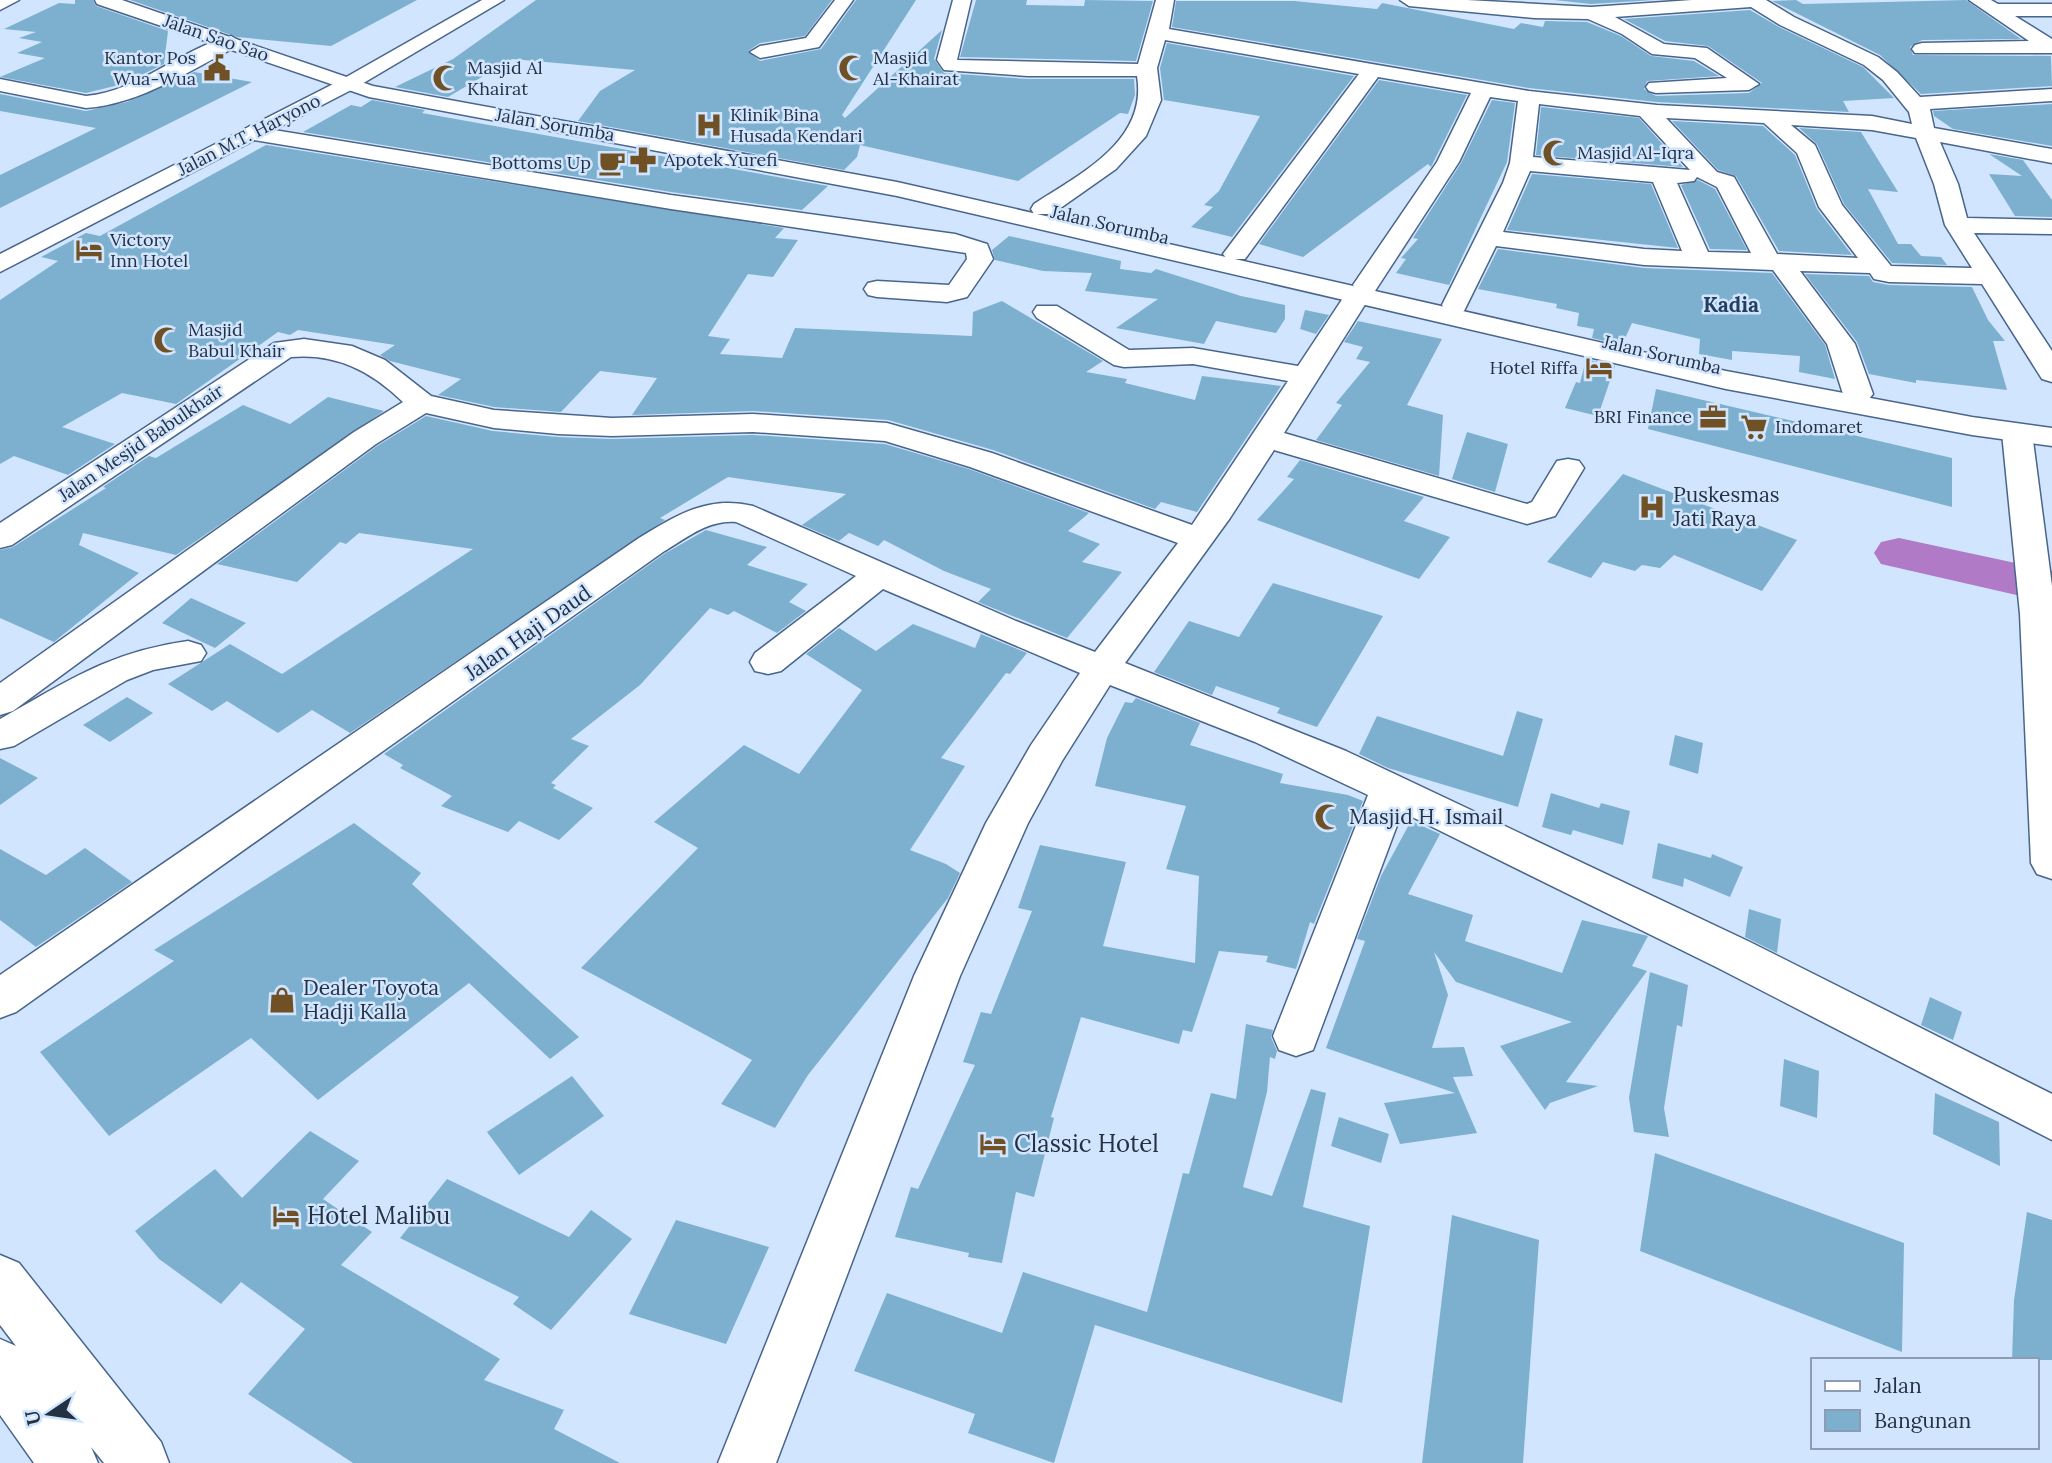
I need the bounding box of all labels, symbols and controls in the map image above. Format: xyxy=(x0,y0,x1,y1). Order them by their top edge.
street label: Jalan Sao Sao xyxy=(159,8,272,66)
place label: Kantor Pos Wua-Wua xyxy=(104,46,196,90)
place label: Masjid Al-Khairat xyxy=(872,46,959,90)
public building icon: Kantor Pos Wua-Wua xyxy=(202,53,232,83)
mosque icon: Masjid Al-Khairat xyxy=(837,53,867,83)
place label: Masjid Al Khairat xyxy=(467,56,543,100)
mosque icon: Masjid Al Khairat xyxy=(431,63,461,93)
street label: Jalan M.T. Haryono xyxy=(173,89,324,181)
street label: Jalan Sorumba xyxy=(493,103,617,146)
place label: Klinik Bina Husada Kendari xyxy=(730,103,862,147)
hospital icon: Klinik Bina Husada Kendari xyxy=(694,110,724,140)
mosque icon: Masjid Al-Iqra xyxy=(1541,138,1571,168)
place label: Masjid Al-Iqra xyxy=(1577,141,1694,164)
pharmacy icon: Apotek Yurefi xyxy=(628,145,658,175)
cafe icon: Bottoms Up xyxy=(597,148,627,178)
place label: Apotek Yurefi xyxy=(663,148,778,171)
place label: Bottoms Up xyxy=(491,151,591,174)
street label: Jalan Sorumba xyxy=(1048,200,1172,249)
place label: Victory Inn Hotel xyxy=(109,228,188,272)
hotel icon: Victory Inn Hotel xyxy=(74,235,104,265)
district label: Kadia xyxy=(1703,291,1759,318)
place label: Masjid Babul Khair xyxy=(188,318,285,362)
mosque icon: Masjid Babul Khair xyxy=(152,325,182,355)
street label: Jalan Sorumba xyxy=(1600,330,1724,379)
hotel icon: Hotel Riffa xyxy=(1584,353,1614,383)
place label: Hotel Riffa xyxy=(1489,356,1578,379)
street label: Jalan Mesjid Babulkhair xyxy=(53,379,228,507)
office icon: BRI Finance xyxy=(1698,402,1728,432)
place label: BRI Finance xyxy=(1594,405,1692,428)
supermarket icon: Indomaret xyxy=(1739,412,1769,442)
place label: Indomaret xyxy=(1775,415,1863,438)
place label: Puskesmas Jati Raya xyxy=(1672,481,1780,532)
hospital icon: Puskesmas Jati Raya xyxy=(1637,492,1667,522)
street label: Jalan Haji Daud xyxy=(458,579,596,687)
mosque icon: Masjid H. Ismail xyxy=(1313,802,1343,832)
place label: Masjid H. Ismail xyxy=(1349,803,1503,830)
place label: Dealer Toyota Hadji Kalla xyxy=(303,974,439,1025)
shop icon: Dealer Toyota Hadji Kalla xyxy=(267,985,297,1015)
place label: Classic Hotel xyxy=(1014,1128,1159,1159)
hotel icon: Classic Hotel xyxy=(978,1129,1008,1159)
place label: Hotel Malibu xyxy=(307,1200,450,1231)
hotel icon: Hotel Malibu xyxy=(271,1201,301,1231)
legend xyxy=(1811,1358,2038,1449)
text: Jalan xyxy=(1873,1372,1922,1399)
north arrow xyxy=(14,1379,84,1449)
text: Bangunan xyxy=(1874,1407,1971,1434)
text: U xyxy=(19,1408,46,1428)

